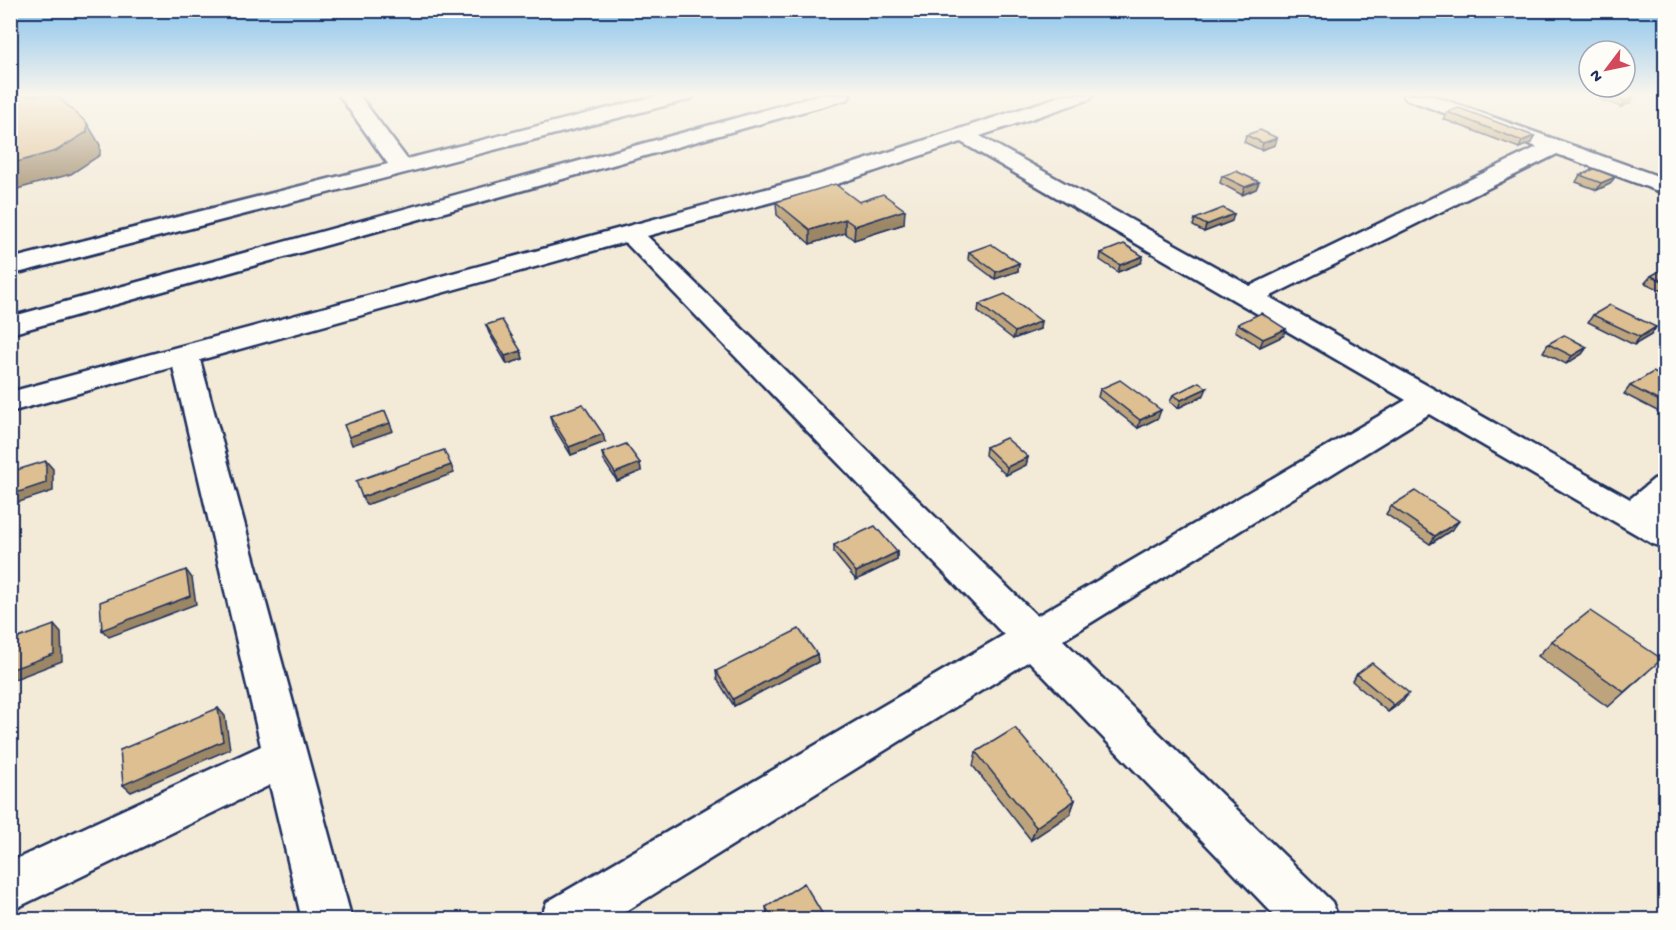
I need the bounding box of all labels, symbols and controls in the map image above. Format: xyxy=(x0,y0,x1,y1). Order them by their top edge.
north arrow xyxy=(1577,39,1637,99)
text: N xyxy=(1586,65,1608,85)

